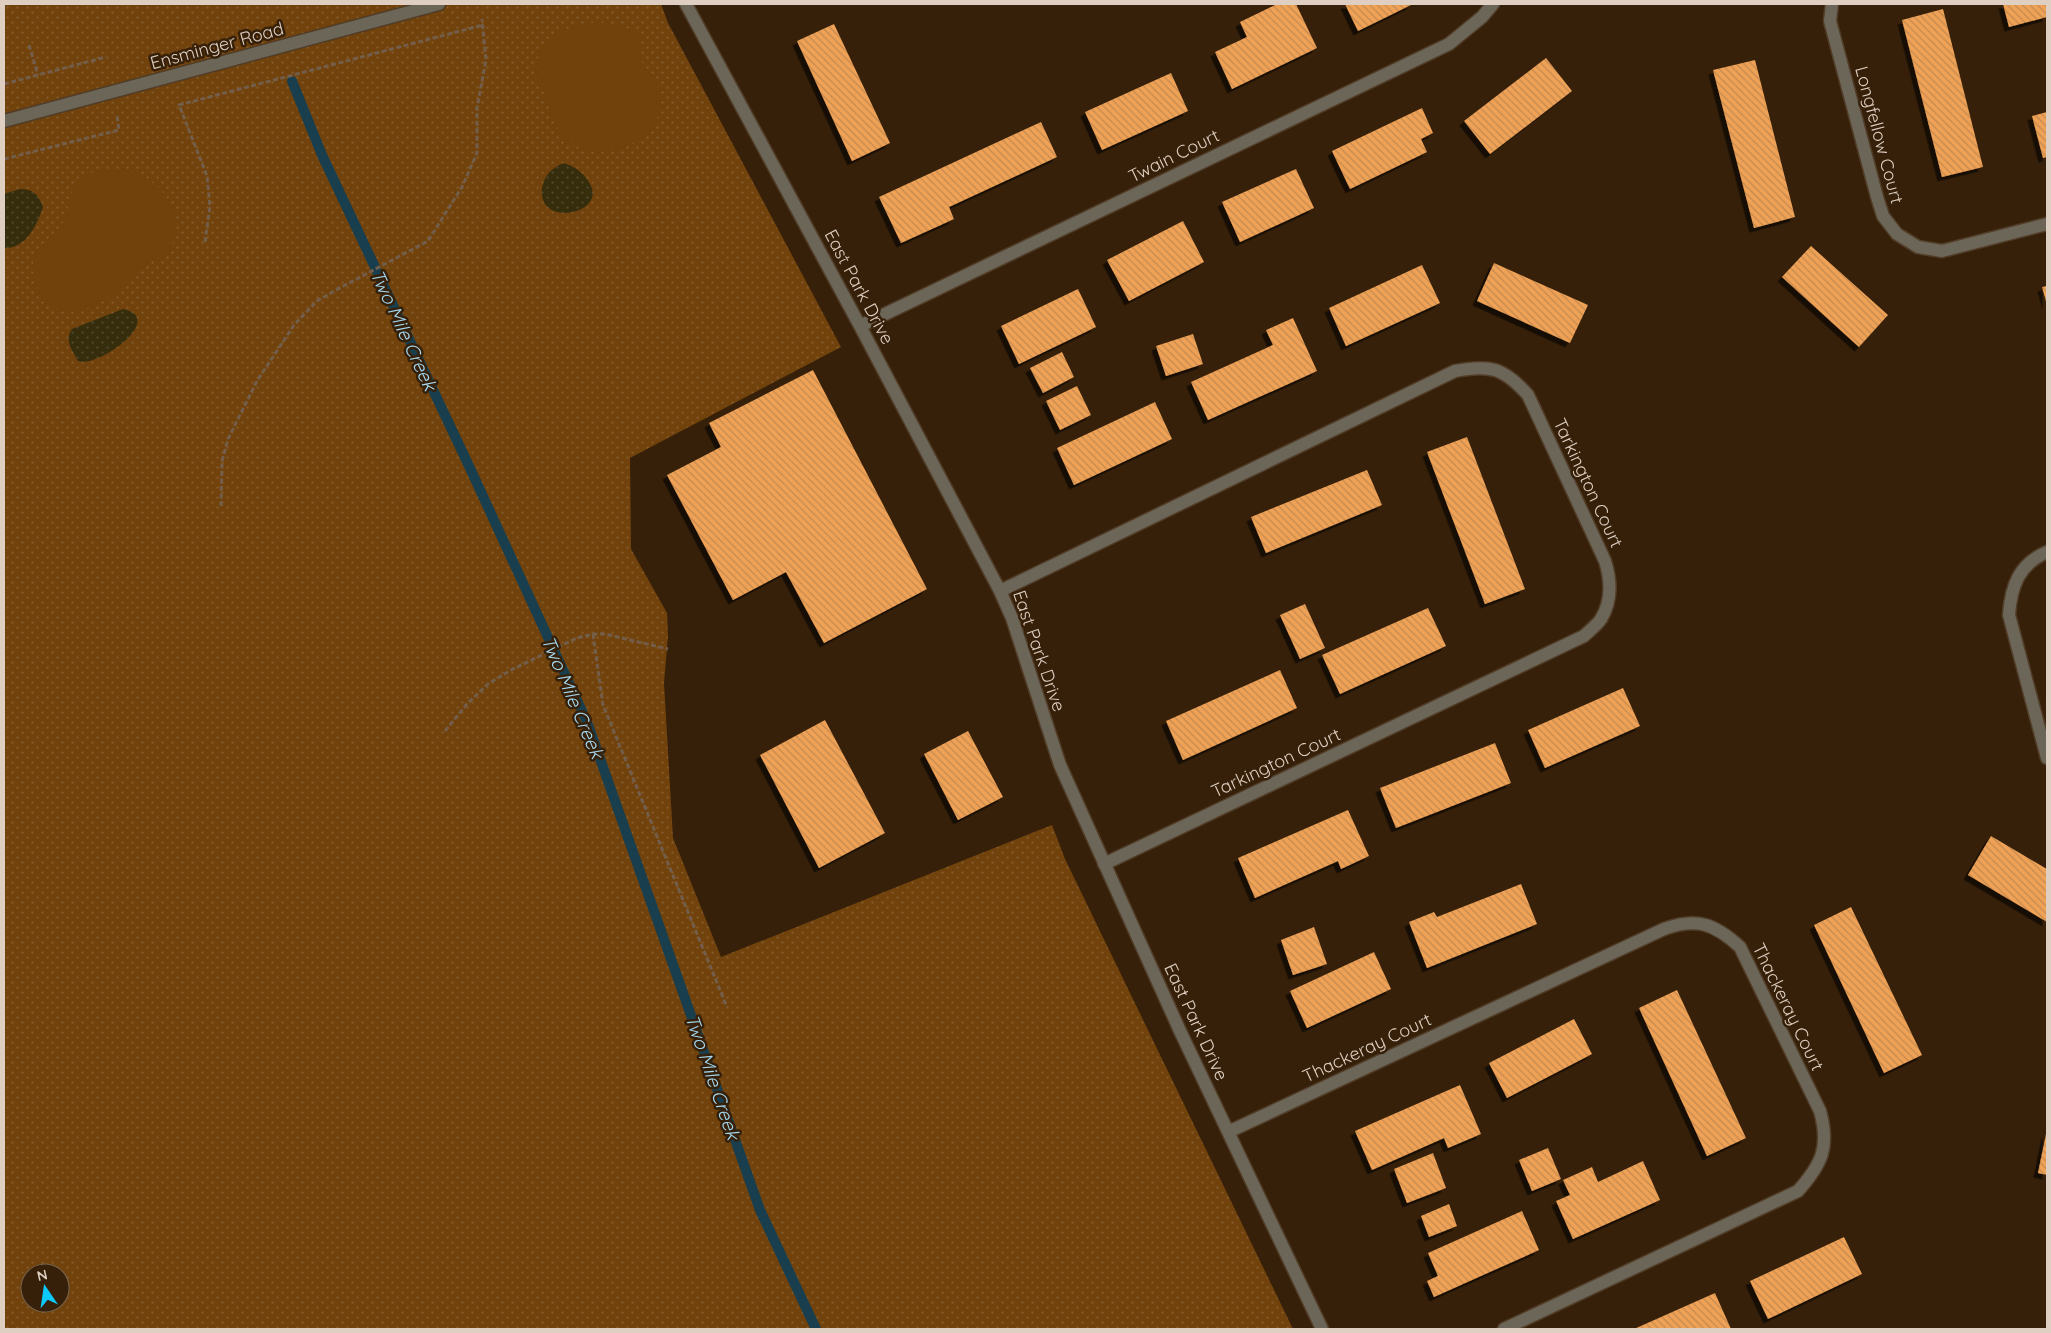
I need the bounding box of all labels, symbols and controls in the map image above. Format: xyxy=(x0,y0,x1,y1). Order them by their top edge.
street label: Ensminger Road xyxy=(148,17,286,74)
street label: Longfellow Court xyxy=(1850,64,1909,206)
street label: Twain Court xyxy=(1125,124,1223,187)
street label: East Park Drive xyxy=(819,225,899,348)
water label: Two Mile Creek xyxy=(365,266,443,396)
street label: Tarkington Court xyxy=(1548,414,1628,551)
street label: East Park Drive xyxy=(1008,587,1071,715)
water label: Two Mile Creek xyxy=(536,632,610,764)
street label: Tarkington Court xyxy=(1207,723,1344,803)
street label: Thackeray Court xyxy=(1748,939,1829,1074)
street label: East Park Drive xyxy=(1159,959,1234,1084)
street label: Thackeray Court xyxy=(1299,1008,1435,1087)
water label: Two Mile Creek xyxy=(680,1011,746,1145)
north arrow xyxy=(20,1263,70,1313)
text: N xyxy=(35,1265,49,1285)

